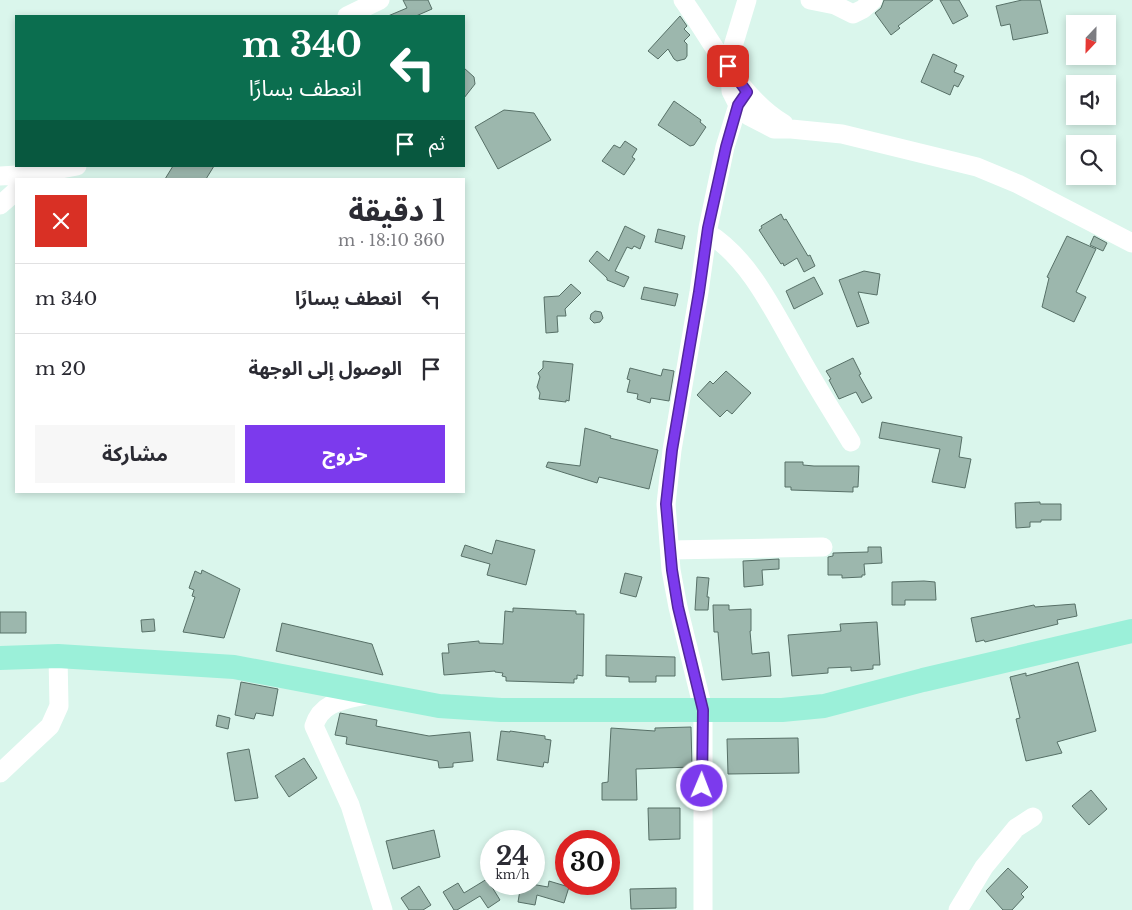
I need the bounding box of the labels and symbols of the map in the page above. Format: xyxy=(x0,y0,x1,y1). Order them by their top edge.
north arrow xyxy=(1066,15,1116,65)
pin xyxy=(707,45,749,87)
position arrow xyxy=(675,759,727,811)
speed limit sign: 30 xyxy=(555,830,620,895)

